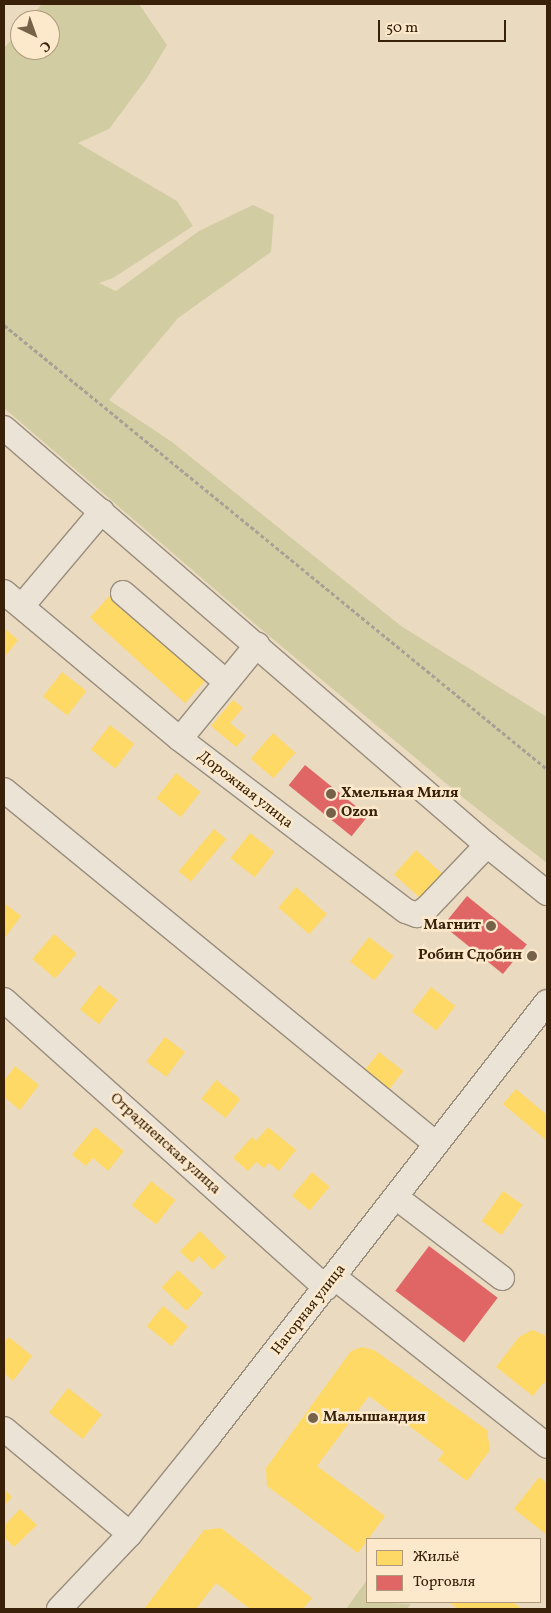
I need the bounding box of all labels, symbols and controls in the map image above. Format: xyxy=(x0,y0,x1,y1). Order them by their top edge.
north arrow xyxy=(10,10,60,60)
scale bar xyxy=(381,10,508,42)
text: 50 m xyxy=(386,18,418,39)
text: С xyxy=(35,36,54,56)
street label: Дорожная улица xyxy=(194,747,296,833)
place label: Хмельная Миля xyxy=(341,785,459,803)
marker: Хмельная Миля xyxy=(325,788,337,800)
place label: Ozon xyxy=(341,804,378,822)
marker: Ozon xyxy=(325,807,337,819)
place label: Магнит xyxy=(424,917,481,935)
marker: Магнит xyxy=(485,920,497,932)
place label: Робин Сдобин xyxy=(418,947,522,965)
marker: Робин Сдобин xyxy=(526,950,538,962)
street label: Отрадненская улица xyxy=(106,1089,224,1199)
street label: Нагорная улица xyxy=(268,1261,350,1359)
place label: Малышандия xyxy=(323,1409,426,1427)
marker: Малышандия xyxy=(307,1412,319,1424)
legend xyxy=(366,1538,541,1603)
text: Жильё xyxy=(413,1547,459,1568)
text: Торговля xyxy=(413,1572,475,1593)

